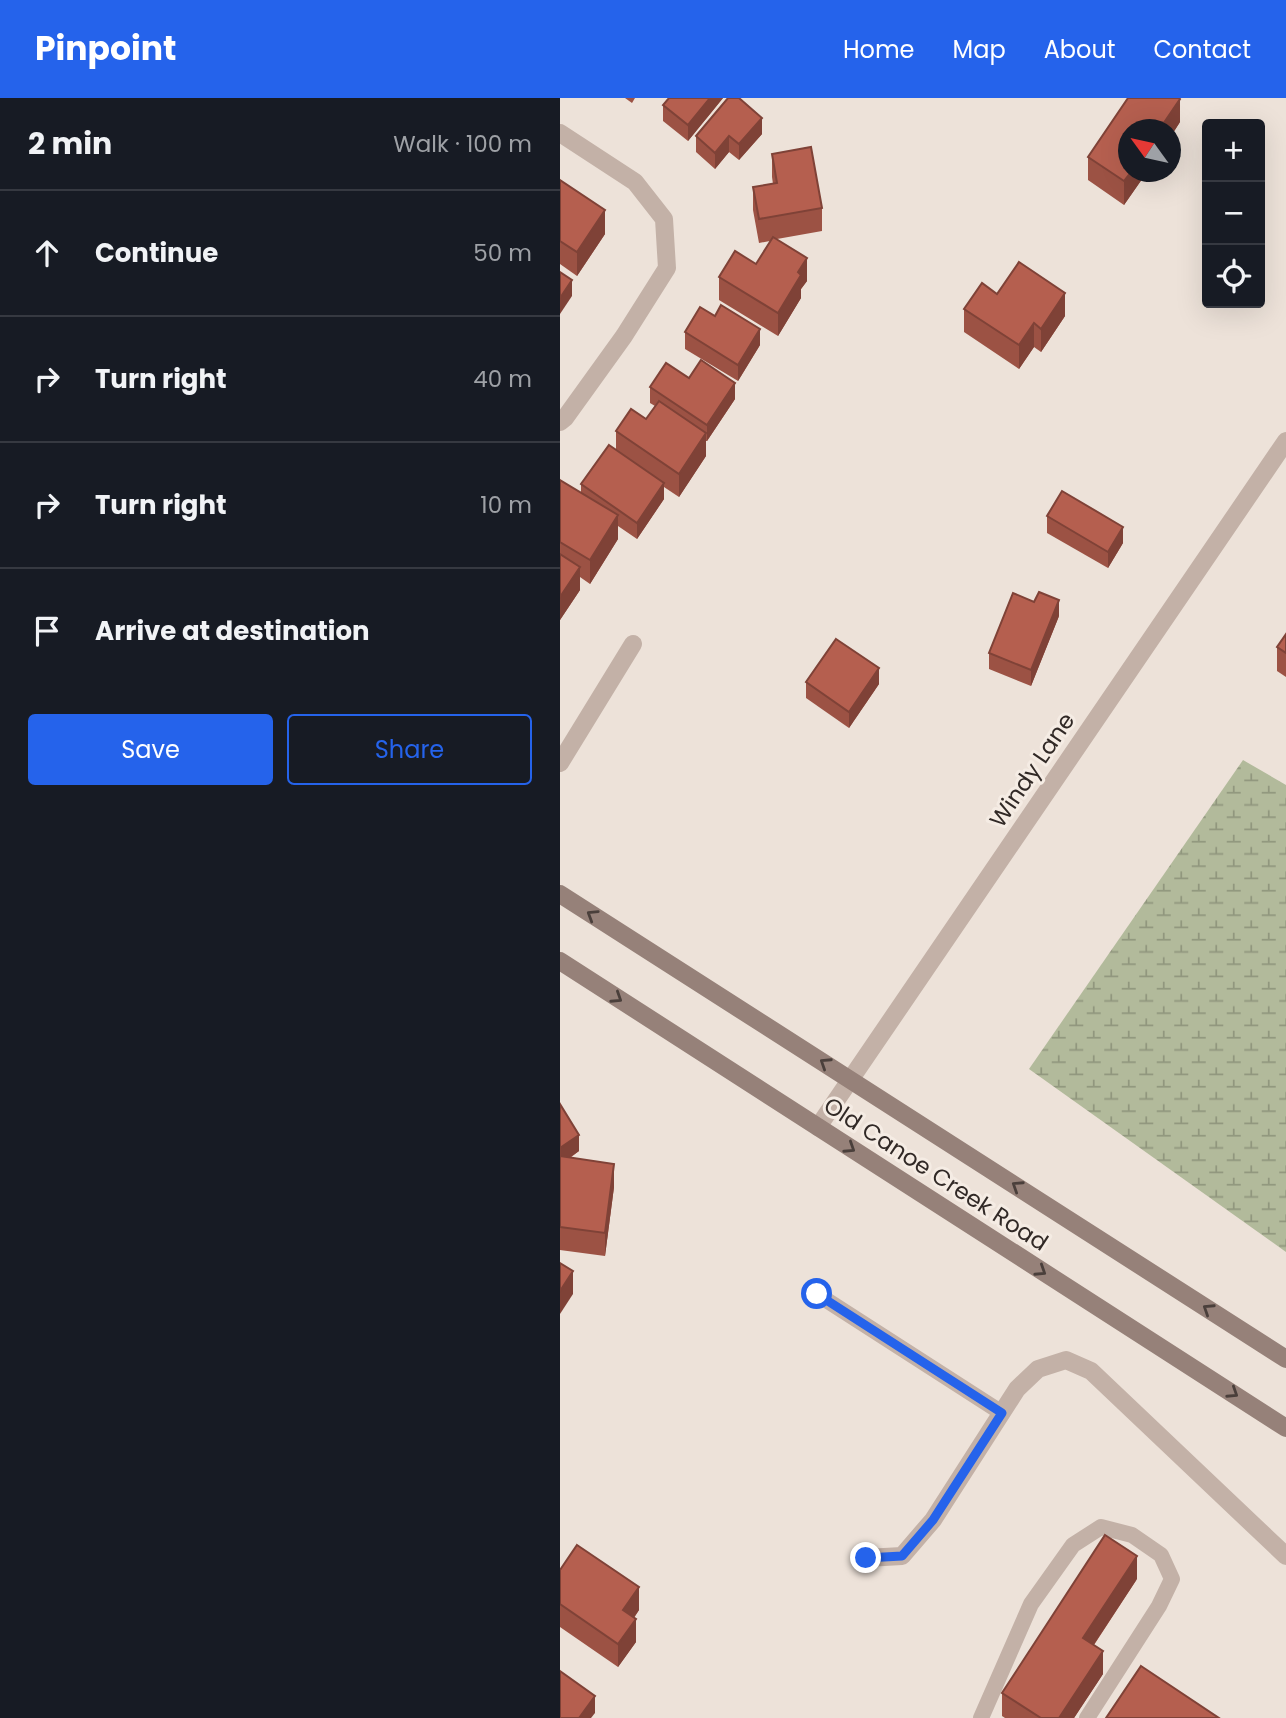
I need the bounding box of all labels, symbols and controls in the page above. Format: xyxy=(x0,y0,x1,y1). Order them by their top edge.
text: Pinpoint xyxy=(35,25,176,72)
text: Home xyxy=(843,33,915,66)
text: Map xyxy=(953,33,1006,66)
text: About xyxy=(1044,33,1115,66)
text: Contact xyxy=(1153,33,1251,66)
north arrow xyxy=(1118,119,1181,182)
map controls xyxy=(1202,119,1265,308)
button: + xyxy=(1202,119,1265,182)
text: 2 min xyxy=(28,122,112,165)
text: Walk · 100 m xyxy=(393,128,532,160)
button: − xyxy=(1202,182,1265,245)
icon: ahead xyxy=(28,234,66,272)
text: Continue xyxy=(95,235,218,271)
text: 50 m xyxy=(473,237,532,269)
button: locate xyxy=(1202,245,1265,308)
icon: right xyxy=(28,360,66,398)
text: Turn right xyxy=(95,361,227,397)
text: 40 m xyxy=(473,363,532,395)
icon: right xyxy=(28,486,66,524)
text: Turn right xyxy=(95,487,227,523)
text: 10 m xyxy=(480,489,532,521)
icon: arrive xyxy=(28,612,66,650)
text: Arrive at destination xyxy=(95,613,370,649)
street label: Windy Lane xyxy=(982,706,1082,834)
button: Save xyxy=(28,714,273,785)
button: Share xyxy=(287,714,532,785)
one-way arrow xyxy=(586,910,599,923)
one-way arrow xyxy=(610,990,623,1003)
one-way arrow xyxy=(820,1058,833,1071)
street label: Old Canoe Creek Road xyxy=(818,1089,1054,1259)
one-way arrow xyxy=(842,1139,855,1152)
one-way arrow xyxy=(1011,1181,1024,1194)
one-way arrow xyxy=(1034,1262,1047,1275)
route start xyxy=(801,1278,832,1309)
one-way arrow xyxy=(1203,1304,1216,1317)
one-way arrow xyxy=(1225,1385,1238,1398)
route end xyxy=(850,1542,881,1573)

